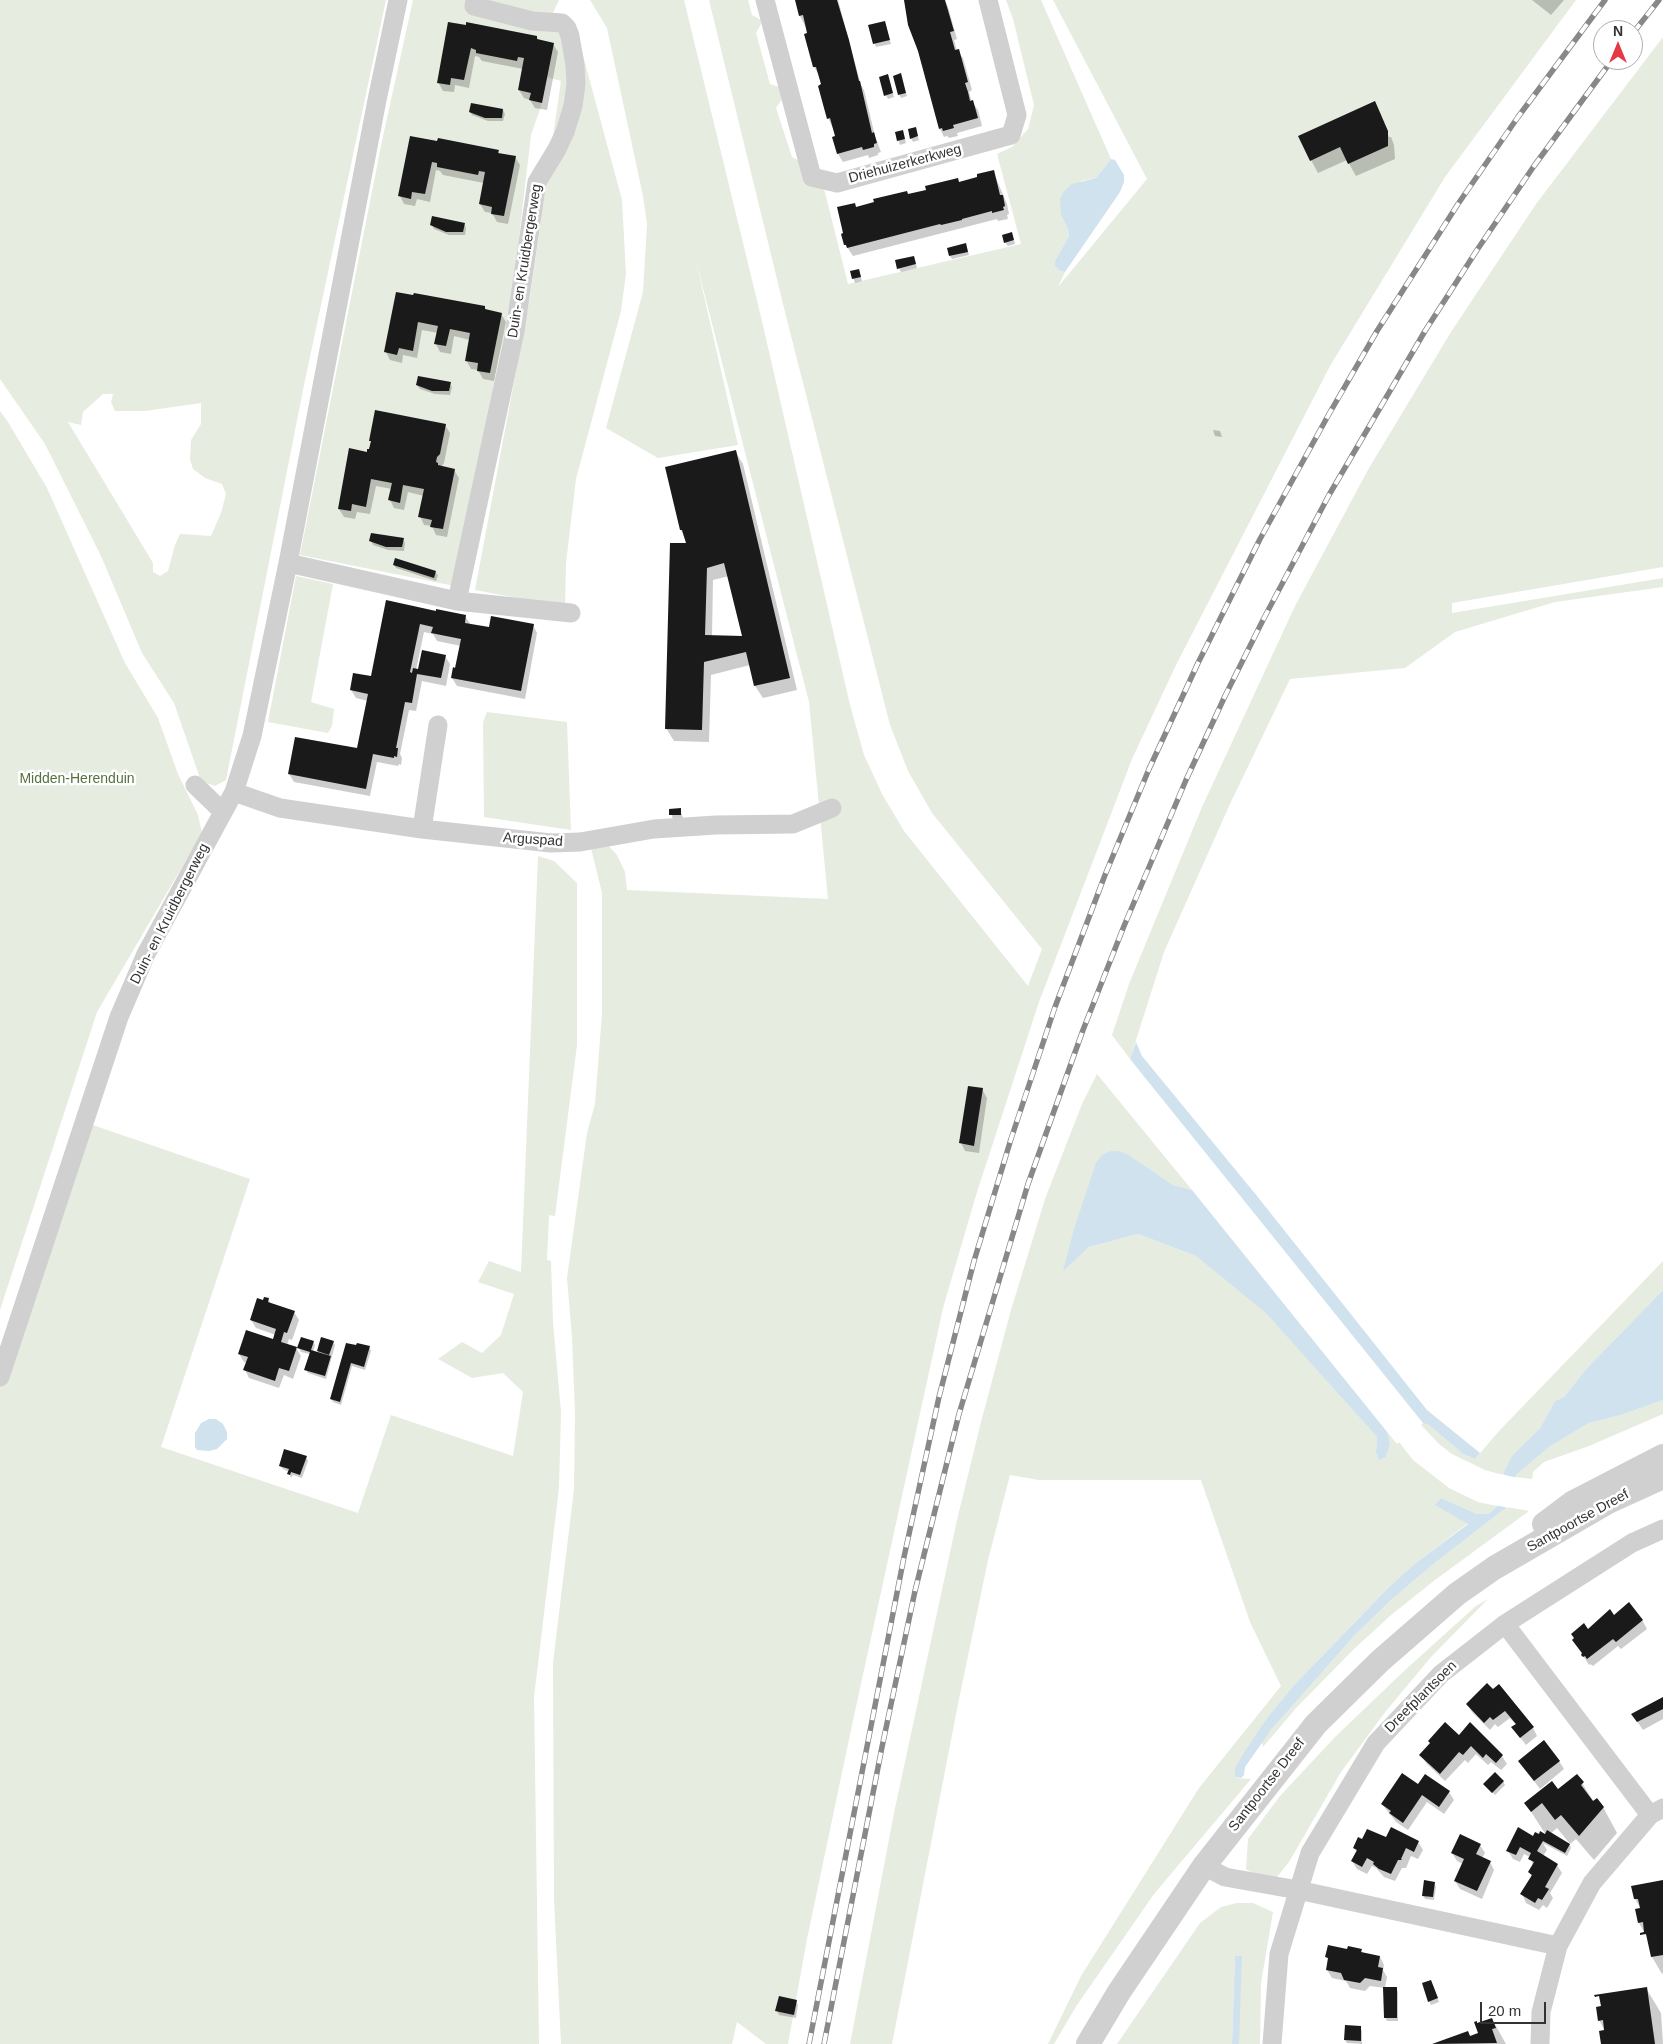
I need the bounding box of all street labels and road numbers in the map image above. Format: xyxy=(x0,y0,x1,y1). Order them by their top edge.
street label: Driehuizerkerkweg xyxy=(847,141,963,187)
street label: Duin- en Kruidbergerweg xyxy=(505,183,545,339)
street label: Arguspad xyxy=(503,830,563,850)
street label: Duin- en Kruidbergerweg xyxy=(127,841,213,987)
street label: Santpoortse Dreef xyxy=(1524,1486,1632,1556)
street label: Dreefplantsoen xyxy=(1381,1657,1461,1737)
street label: Santpoortse Dreef xyxy=(1225,1735,1309,1835)

